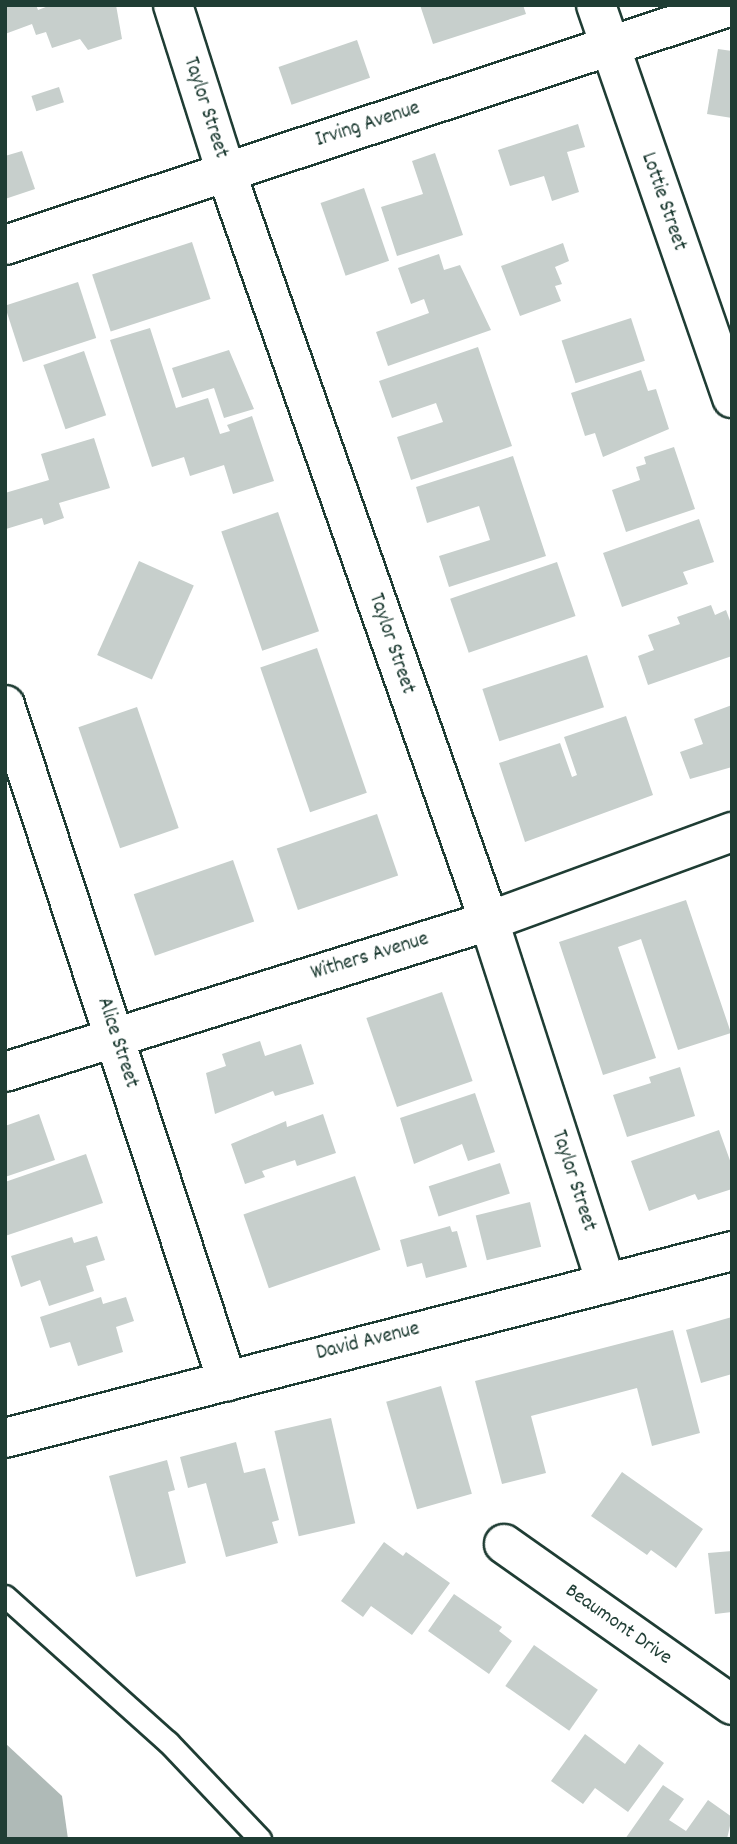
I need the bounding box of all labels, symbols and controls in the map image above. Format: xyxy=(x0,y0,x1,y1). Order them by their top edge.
street label: Taylor Street xyxy=(177,54,233,162)
street label: Irving Avenue xyxy=(313,96,423,154)
street label: Lottie Street xyxy=(634,150,692,254)
street label: Taylor Street xyxy=(362,590,420,698)
street label: Withers Avenue xyxy=(308,927,432,987)
street label: Alice Street xyxy=(91,994,143,1092)
street label: Taylor Street xyxy=(545,1127,601,1235)
street label: David Avenue xyxy=(314,1317,422,1367)
street label: Beaumont Drive xyxy=(560,1579,676,1671)

